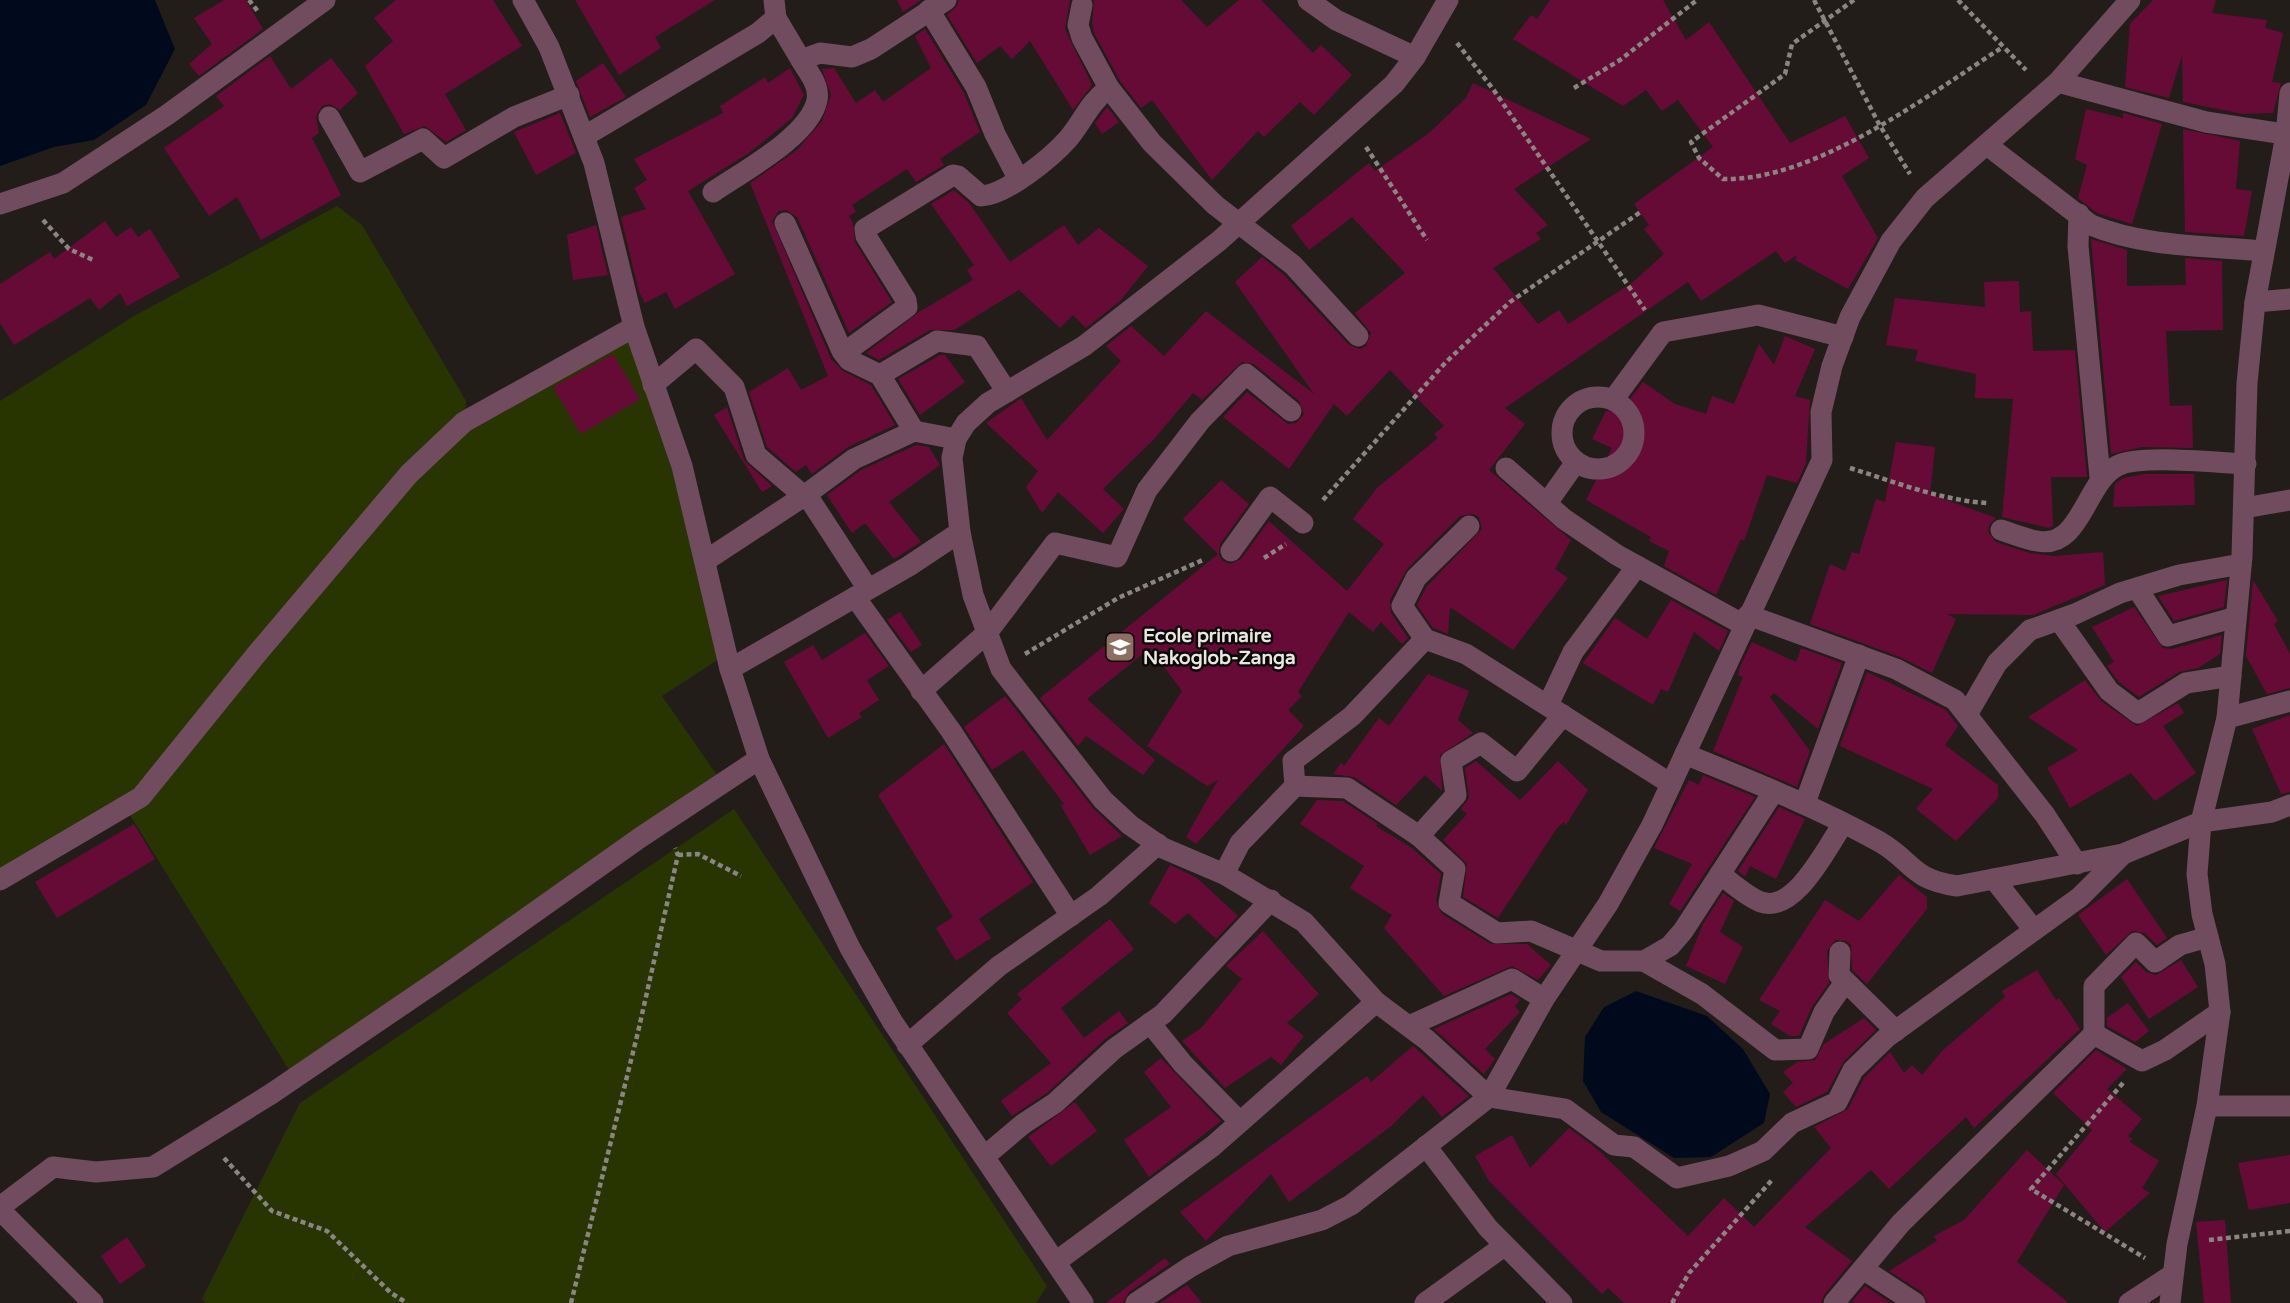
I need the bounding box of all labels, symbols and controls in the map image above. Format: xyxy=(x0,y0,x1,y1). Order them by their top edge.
place label: Ecole primaire Nakoglob-Zanga xyxy=(1143,625,1296,670)
school or university icon: Ecole primaire Nakoglob-Zanga xyxy=(1103,630,1137,664)

